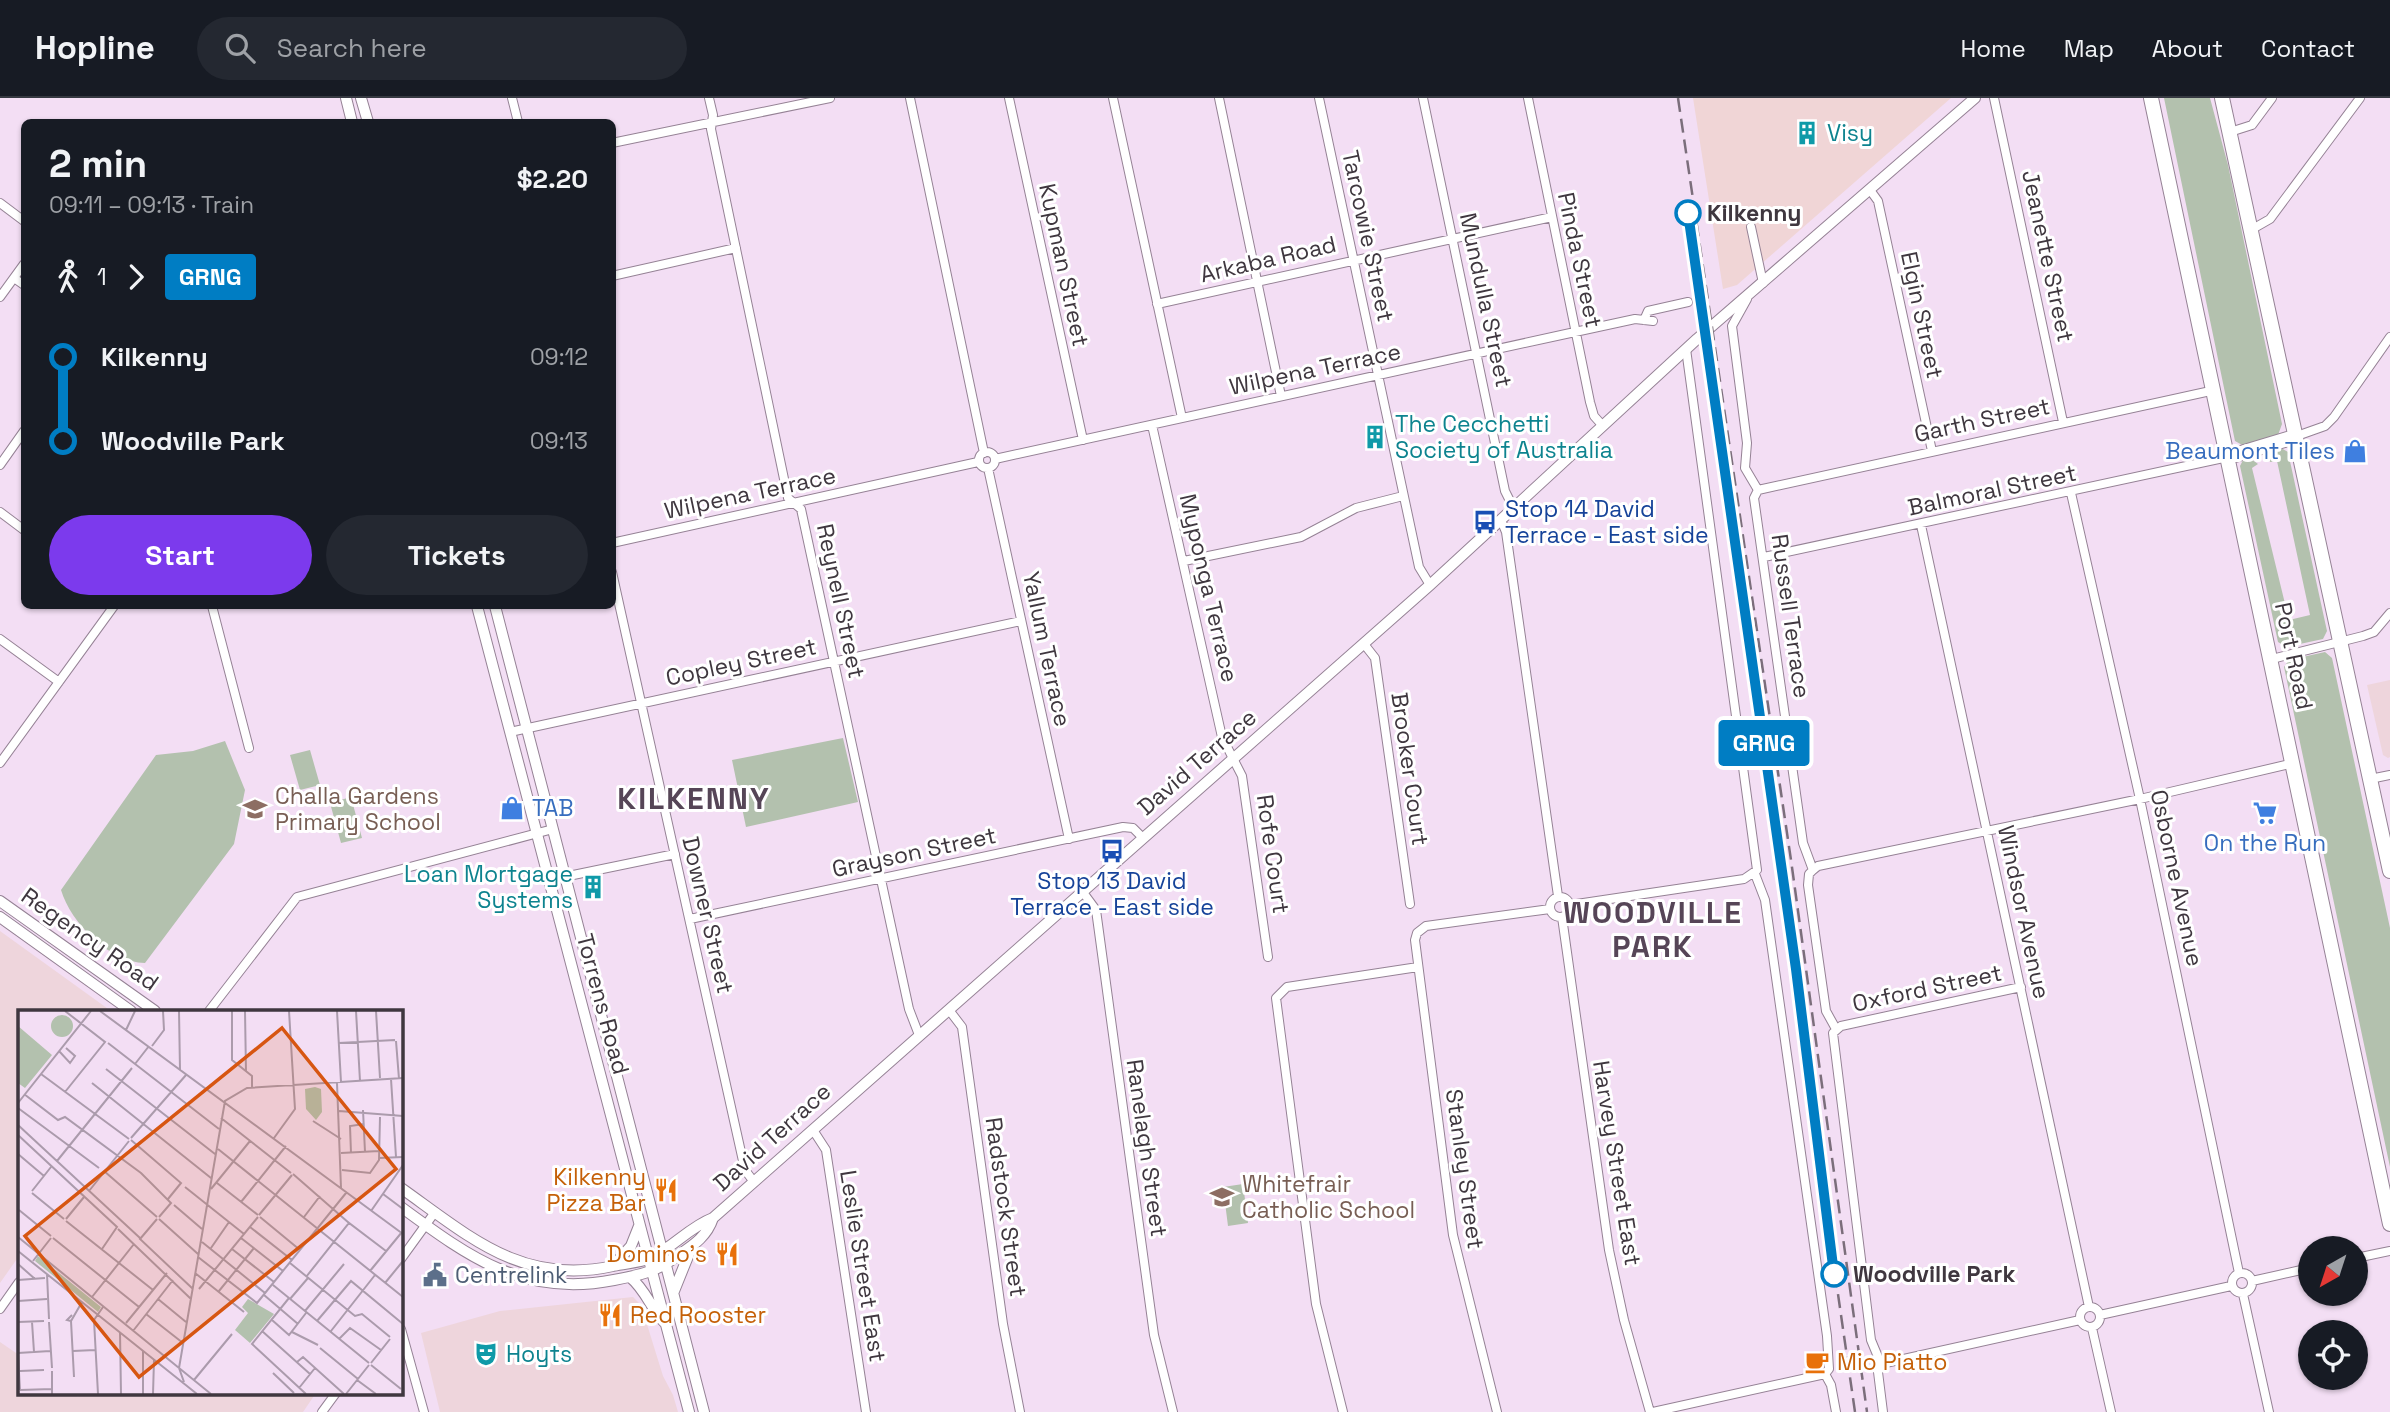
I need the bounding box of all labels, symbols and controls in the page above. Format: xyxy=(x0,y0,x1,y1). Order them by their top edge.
search box xyxy=(197,17,687,80)
text: Hopline xyxy=(35,27,155,69)
icon: search xyxy=(221,29,259,67)
text: Search here xyxy=(277,31,427,65)
text: Home xyxy=(1960,33,2026,64)
text: Map xyxy=(2064,33,2114,64)
text: About xyxy=(2152,33,2223,64)
text: Contact xyxy=(2261,33,2355,64)
place label: Visy xyxy=(1827,118,1873,148)
building icon: Visy xyxy=(1793,119,1821,147)
text: 2 min xyxy=(49,140,147,188)
street label: Tarcowie Street xyxy=(1335,147,1401,325)
text: $2.20 xyxy=(517,162,588,196)
street label: Jeanette Street xyxy=(2015,167,2081,345)
street label: Kupman Street xyxy=(1032,181,1096,349)
street label: Pinda Street xyxy=(1551,189,1609,331)
text: 09:11 – 09:13 · Train xyxy=(49,190,254,220)
place label: Kilkenny xyxy=(1707,198,1802,228)
marker: Kilkenny xyxy=(1675,200,1701,226)
street label: Mundulla Street xyxy=(1453,210,1519,390)
street label: Arkaba Road xyxy=(1197,229,1339,289)
street label: Elgin Street xyxy=(1894,249,1950,381)
icon: walk xyxy=(49,258,87,296)
icon: forward xyxy=(117,258,155,296)
text: GRNG xyxy=(179,261,242,292)
text: 1 xyxy=(97,262,107,292)
street label: Wilpena Terrace xyxy=(1227,336,1403,402)
text: Kilkenny xyxy=(101,340,208,374)
text: 09:12 xyxy=(530,342,588,372)
street label: Garth Street xyxy=(1911,391,2053,449)
place label: The Cecchetti Society of Australia xyxy=(1395,409,1613,465)
building icon: The Cecchetti Society of Australia xyxy=(1361,423,1389,451)
text: Woodville Park xyxy=(101,424,285,458)
text: 09:13 xyxy=(530,426,588,456)
place label: Beaumont Tiles xyxy=(2165,436,2335,466)
shop icon: Beaumont Tiles xyxy=(2341,437,2369,465)
street label: Balmoral Street xyxy=(1905,458,2079,522)
street label: Wilpena Terrace xyxy=(662,460,838,526)
street label: Myponga Terrace xyxy=(1173,491,1245,685)
place label: Stop 14 David Terrace - East side xyxy=(1505,494,1709,550)
bus stop icon: Stop 14 David Terrace - East side xyxy=(1471,508,1499,536)
button: Start xyxy=(49,515,312,595)
button: Tickets xyxy=(326,515,588,595)
street label: Reynell Street xyxy=(810,521,872,681)
street label: Russell Terrace xyxy=(1765,532,1817,700)
street label: Yallum Terrace xyxy=(1016,569,1078,729)
street label: Port Road xyxy=(2268,599,2320,713)
street label: Copley Street xyxy=(663,631,819,693)
street label: Brooker Court xyxy=(1384,691,1436,847)
street label: David Terrace xyxy=(1131,702,1263,822)
line badge: GRNG xyxy=(1715,720,1813,766)
text: GRNG xyxy=(1732,727,1796,758)
district label: KILKENNY xyxy=(617,779,771,818)
place label: Challa Gardens Primary School xyxy=(275,781,441,837)
street label: Osborne Avenue xyxy=(2144,787,2210,969)
place label: TAB xyxy=(532,793,573,823)
street label: Rofe Court xyxy=(1250,793,1296,915)
shop icon: TAB xyxy=(498,794,526,822)
school or university icon: Challa Gardens Primary School xyxy=(241,795,269,823)
supermarket icon: On the Run xyxy=(2251,799,2279,827)
street label: Grayson Street xyxy=(829,820,999,884)
street label: Windsor Avenue xyxy=(1991,823,2057,1001)
place label: On the Run xyxy=(2204,828,2326,858)
street label: Downer Street xyxy=(675,834,741,996)
bus stop icon: Stop 13 David Terrace - East side xyxy=(1098,837,1126,865)
place label: Loan Mortgage Systems xyxy=(404,859,573,915)
place label: Stop 13 David Terrace - East side xyxy=(1010,866,1214,922)
building icon: Loan Mortgage Systems xyxy=(579,873,607,901)
street label: Regency Road xyxy=(16,881,164,997)
district label: WOODVILLE PARK xyxy=(1563,893,1743,966)
street label: Torrens Road xyxy=(570,930,636,1078)
street label: Oxford Street xyxy=(1849,958,2005,1018)
inset map xyxy=(18,1010,402,1394)
street label: Ranelagh Street xyxy=(1120,1057,1174,1239)
street label: Harvey Street East xyxy=(1586,1058,1648,1268)
street label: David Terrace xyxy=(707,1076,837,1198)
street label: Stanley Street xyxy=(1439,1087,1491,1251)
street label: Radstock Street xyxy=(979,1115,1033,1299)
place label: Kilkenny Pizza Bar xyxy=(546,1162,646,1218)
street label: Leslie Street East xyxy=(833,1168,893,1364)
place label: Whitefrair Catholic School xyxy=(1242,1169,1415,1225)
restaurant icon: Kilkenny Pizza Bar xyxy=(652,1176,680,1204)
school or university icon: Whitefrair Catholic School xyxy=(1208,1183,1236,1211)
north arrow xyxy=(2298,1236,2368,1306)
map controls xyxy=(2298,1236,2368,1390)
place label: Domino's xyxy=(607,1239,707,1269)
restaurant icon: Domino's xyxy=(713,1240,741,1268)
place label: Woodville Park xyxy=(1853,1259,2015,1289)
place label: Centrelink xyxy=(455,1260,567,1290)
public building icon: Centrelink xyxy=(421,1261,449,1289)
marker: Woodville Park xyxy=(1821,1261,1847,1287)
place label: Red Rooster xyxy=(630,1300,766,1330)
restaurant icon: Red Rooster xyxy=(596,1301,624,1329)
button: locate xyxy=(2298,1320,2368,1390)
place label: Hoyts xyxy=(506,1339,572,1369)
theatre icon: Hoyts xyxy=(472,1340,500,1368)
place label: Mio Piatto xyxy=(1837,1347,1948,1377)
cafe icon: Mio Piatto xyxy=(1803,1348,1831,1376)

